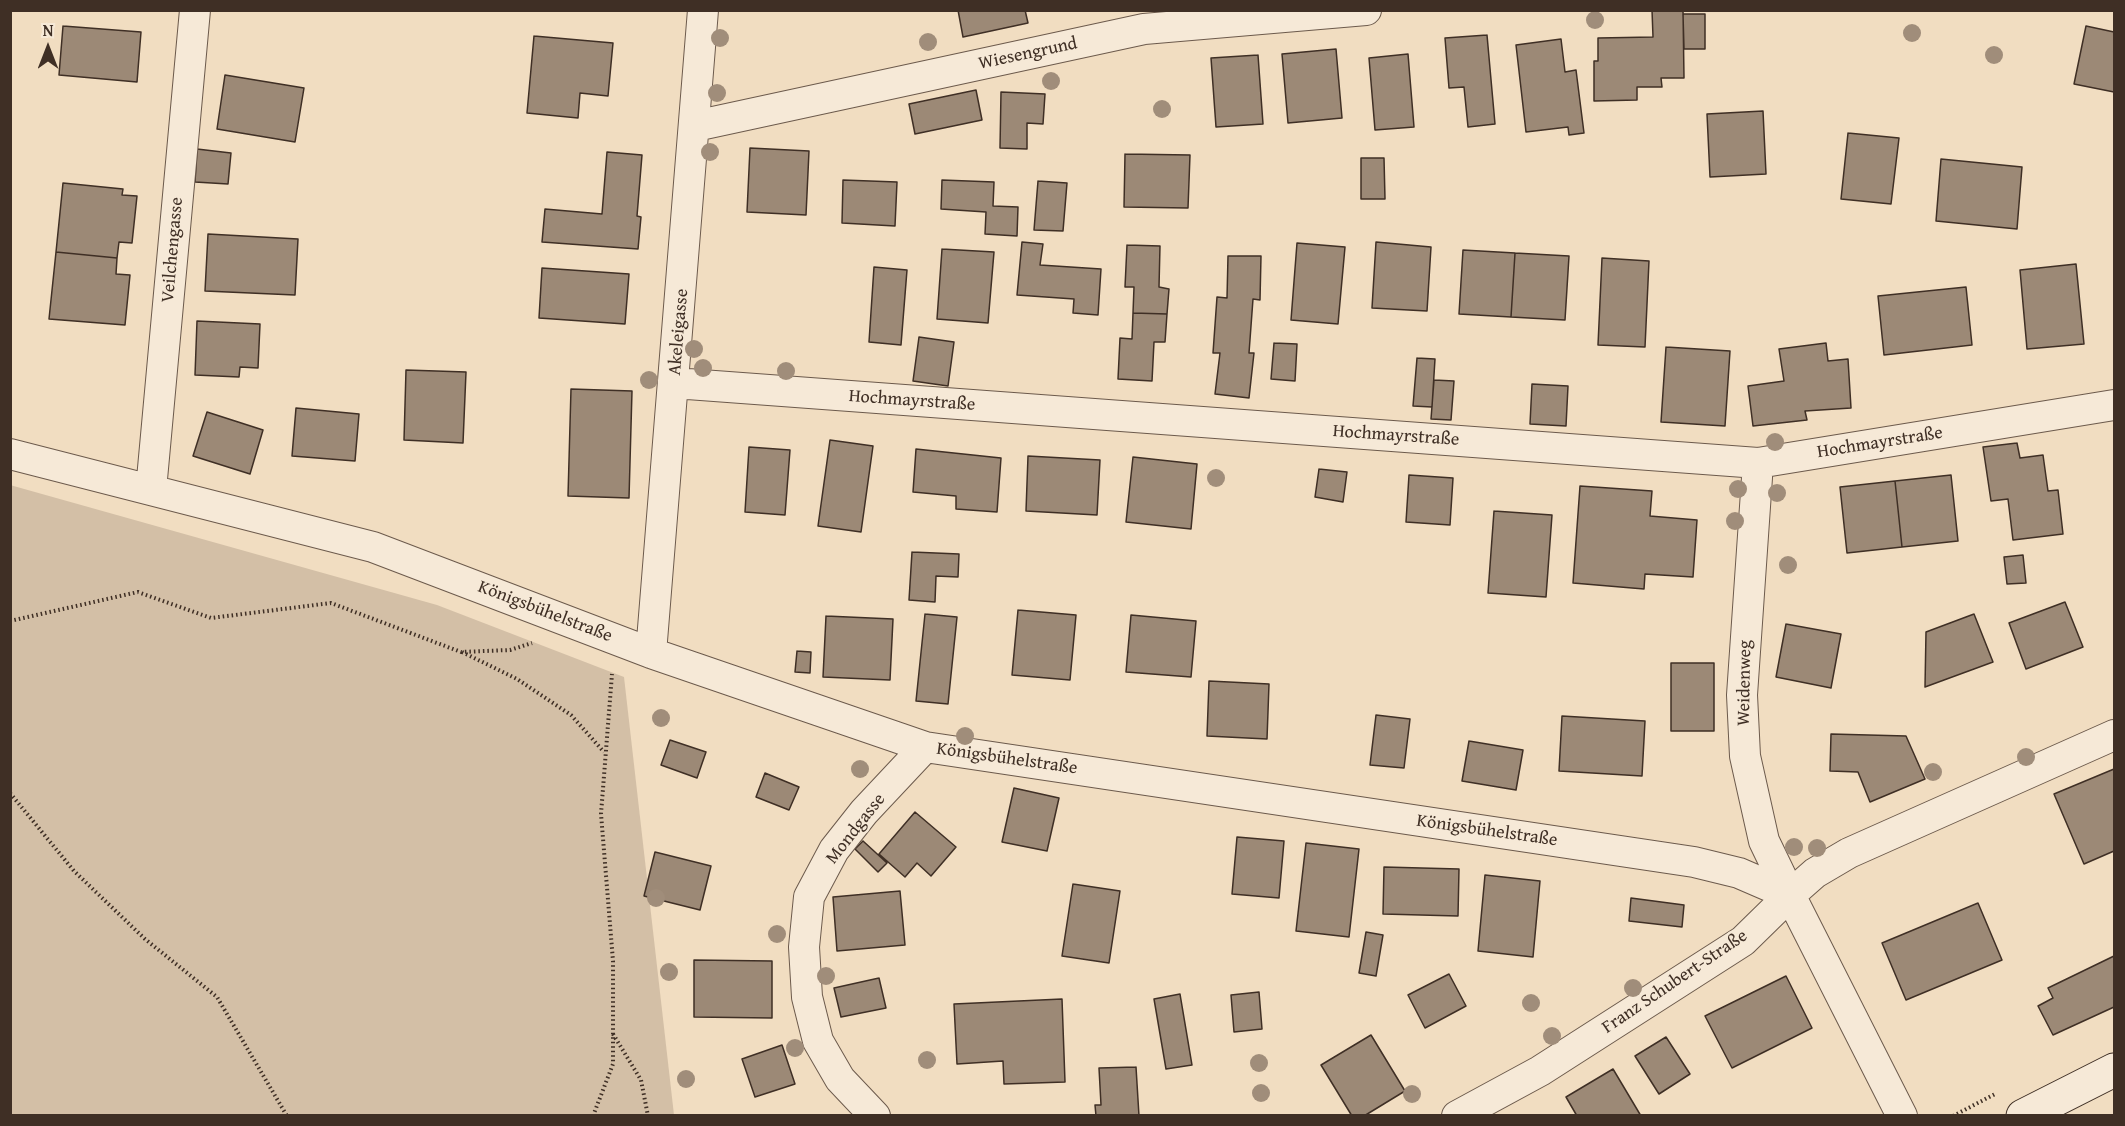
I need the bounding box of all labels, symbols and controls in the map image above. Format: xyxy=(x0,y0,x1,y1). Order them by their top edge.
north arrow xyxy=(18,18,78,78)
text: N xyxy=(43,18,53,42)
street label: Wiesengrund xyxy=(977,33,1079,75)
street label: Veilchengasse xyxy=(158,196,188,304)
street label: Akeleigasse xyxy=(664,288,694,376)
street label: Hochmayrstraße xyxy=(848,386,976,416)
street label: Hochmayrstraße xyxy=(1332,421,1460,451)
street label: Hochmayrstraße xyxy=(1816,422,1944,464)
street label: Königsbühelstraße xyxy=(475,576,615,648)
street label: Weidenweg xyxy=(1733,640,1757,726)
street label: Königsbühelstraße xyxy=(935,738,1079,780)
street label: Mondgasse xyxy=(822,789,890,869)
street label: Königsbühelstraße xyxy=(1415,810,1559,852)
street label: Franz Schubert-Straße xyxy=(1598,925,1752,1039)

